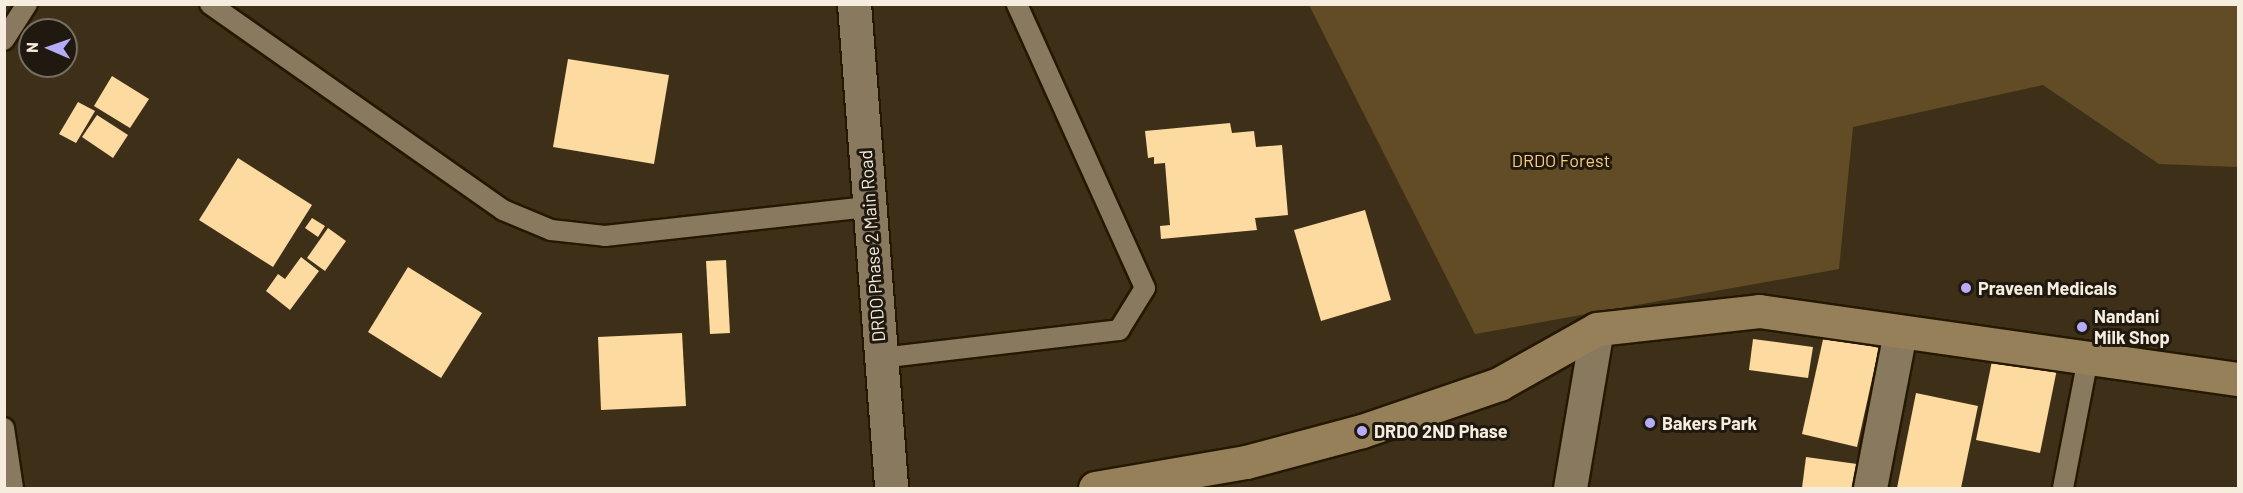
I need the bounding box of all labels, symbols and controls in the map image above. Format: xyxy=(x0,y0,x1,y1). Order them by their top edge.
north arrow xyxy=(18,18,78,78)
text: N xyxy=(22,42,41,53)
street label: DRDO Phase 2 Main Road xyxy=(855,149,889,343)
park label: DRDO Forest xyxy=(1512,149,1610,171)
place label: Praveen Medicals xyxy=(1978,277,2117,299)
marker: Praveen Medicals xyxy=(1959,281,1973,295)
place label: Nandani Milk Shop xyxy=(2094,306,2170,348)
marker: Nandani Milk Shop xyxy=(2075,320,2089,334)
place label: Bakers Park xyxy=(1662,412,1757,434)
marker: Bakers Park xyxy=(1643,416,1657,430)
place label: DRDO 2ND Phase xyxy=(1374,420,1508,442)
marker: DRDO 2ND Phase xyxy=(1355,424,1369,438)

